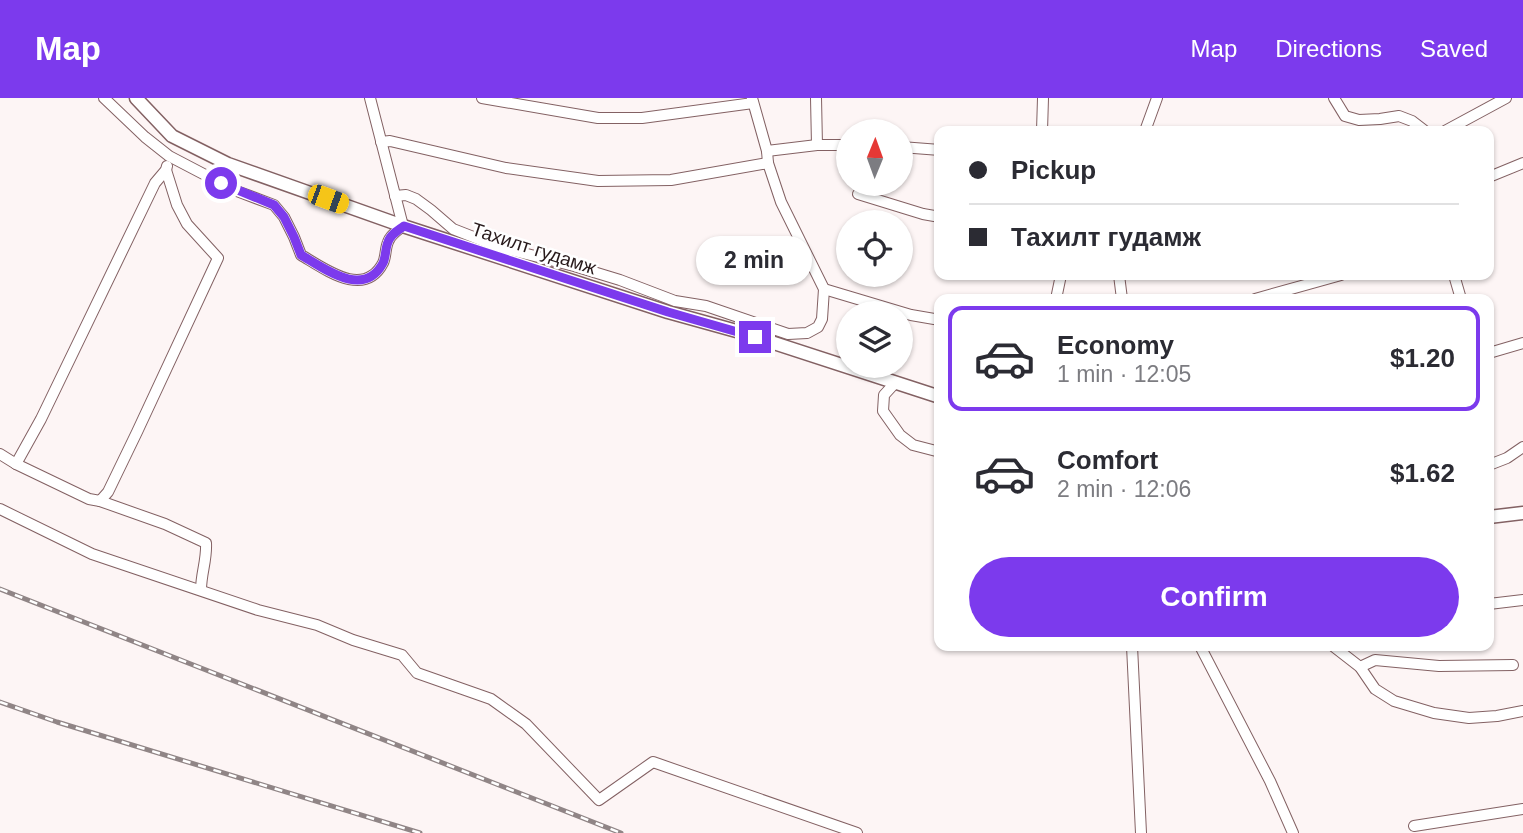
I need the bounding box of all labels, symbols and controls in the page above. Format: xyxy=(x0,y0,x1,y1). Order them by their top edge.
text: Map xyxy=(35,30,101,67)
text: Map xyxy=(1191,35,1237,62)
text: Directions xyxy=(1275,35,1382,62)
text: Saved xyxy=(1420,35,1488,62)
north arrow xyxy=(836,119,914,196)
map controls xyxy=(836,119,913,378)
text: Pickup xyxy=(1011,155,1096,185)
route start xyxy=(205,167,237,199)
car xyxy=(305,182,352,216)
button: locate xyxy=(836,210,913,287)
street label: Тахилт гудамж xyxy=(469,218,599,279)
text: Тахилт гудамж xyxy=(1011,222,1201,252)
callout: 2 min xyxy=(697,236,813,285)
text: 2 min xyxy=(724,247,784,273)
button: layers xyxy=(836,301,913,378)
route end xyxy=(739,321,771,353)
icon: car xyxy=(973,327,1036,390)
text: Economy xyxy=(1057,330,1174,360)
text: $1.20 xyxy=(1390,343,1455,373)
text: 1 min · 12:05 xyxy=(1057,361,1191,387)
icon: car xyxy=(973,442,1036,505)
text: Comfort xyxy=(1057,445,1158,475)
text: $1.62 xyxy=(1390,458,1455,488)
text: 2 min · 12:06 xyxy=(1057,476,1191,502)
button: Confirm xyxy=(969,557,1459,637)

